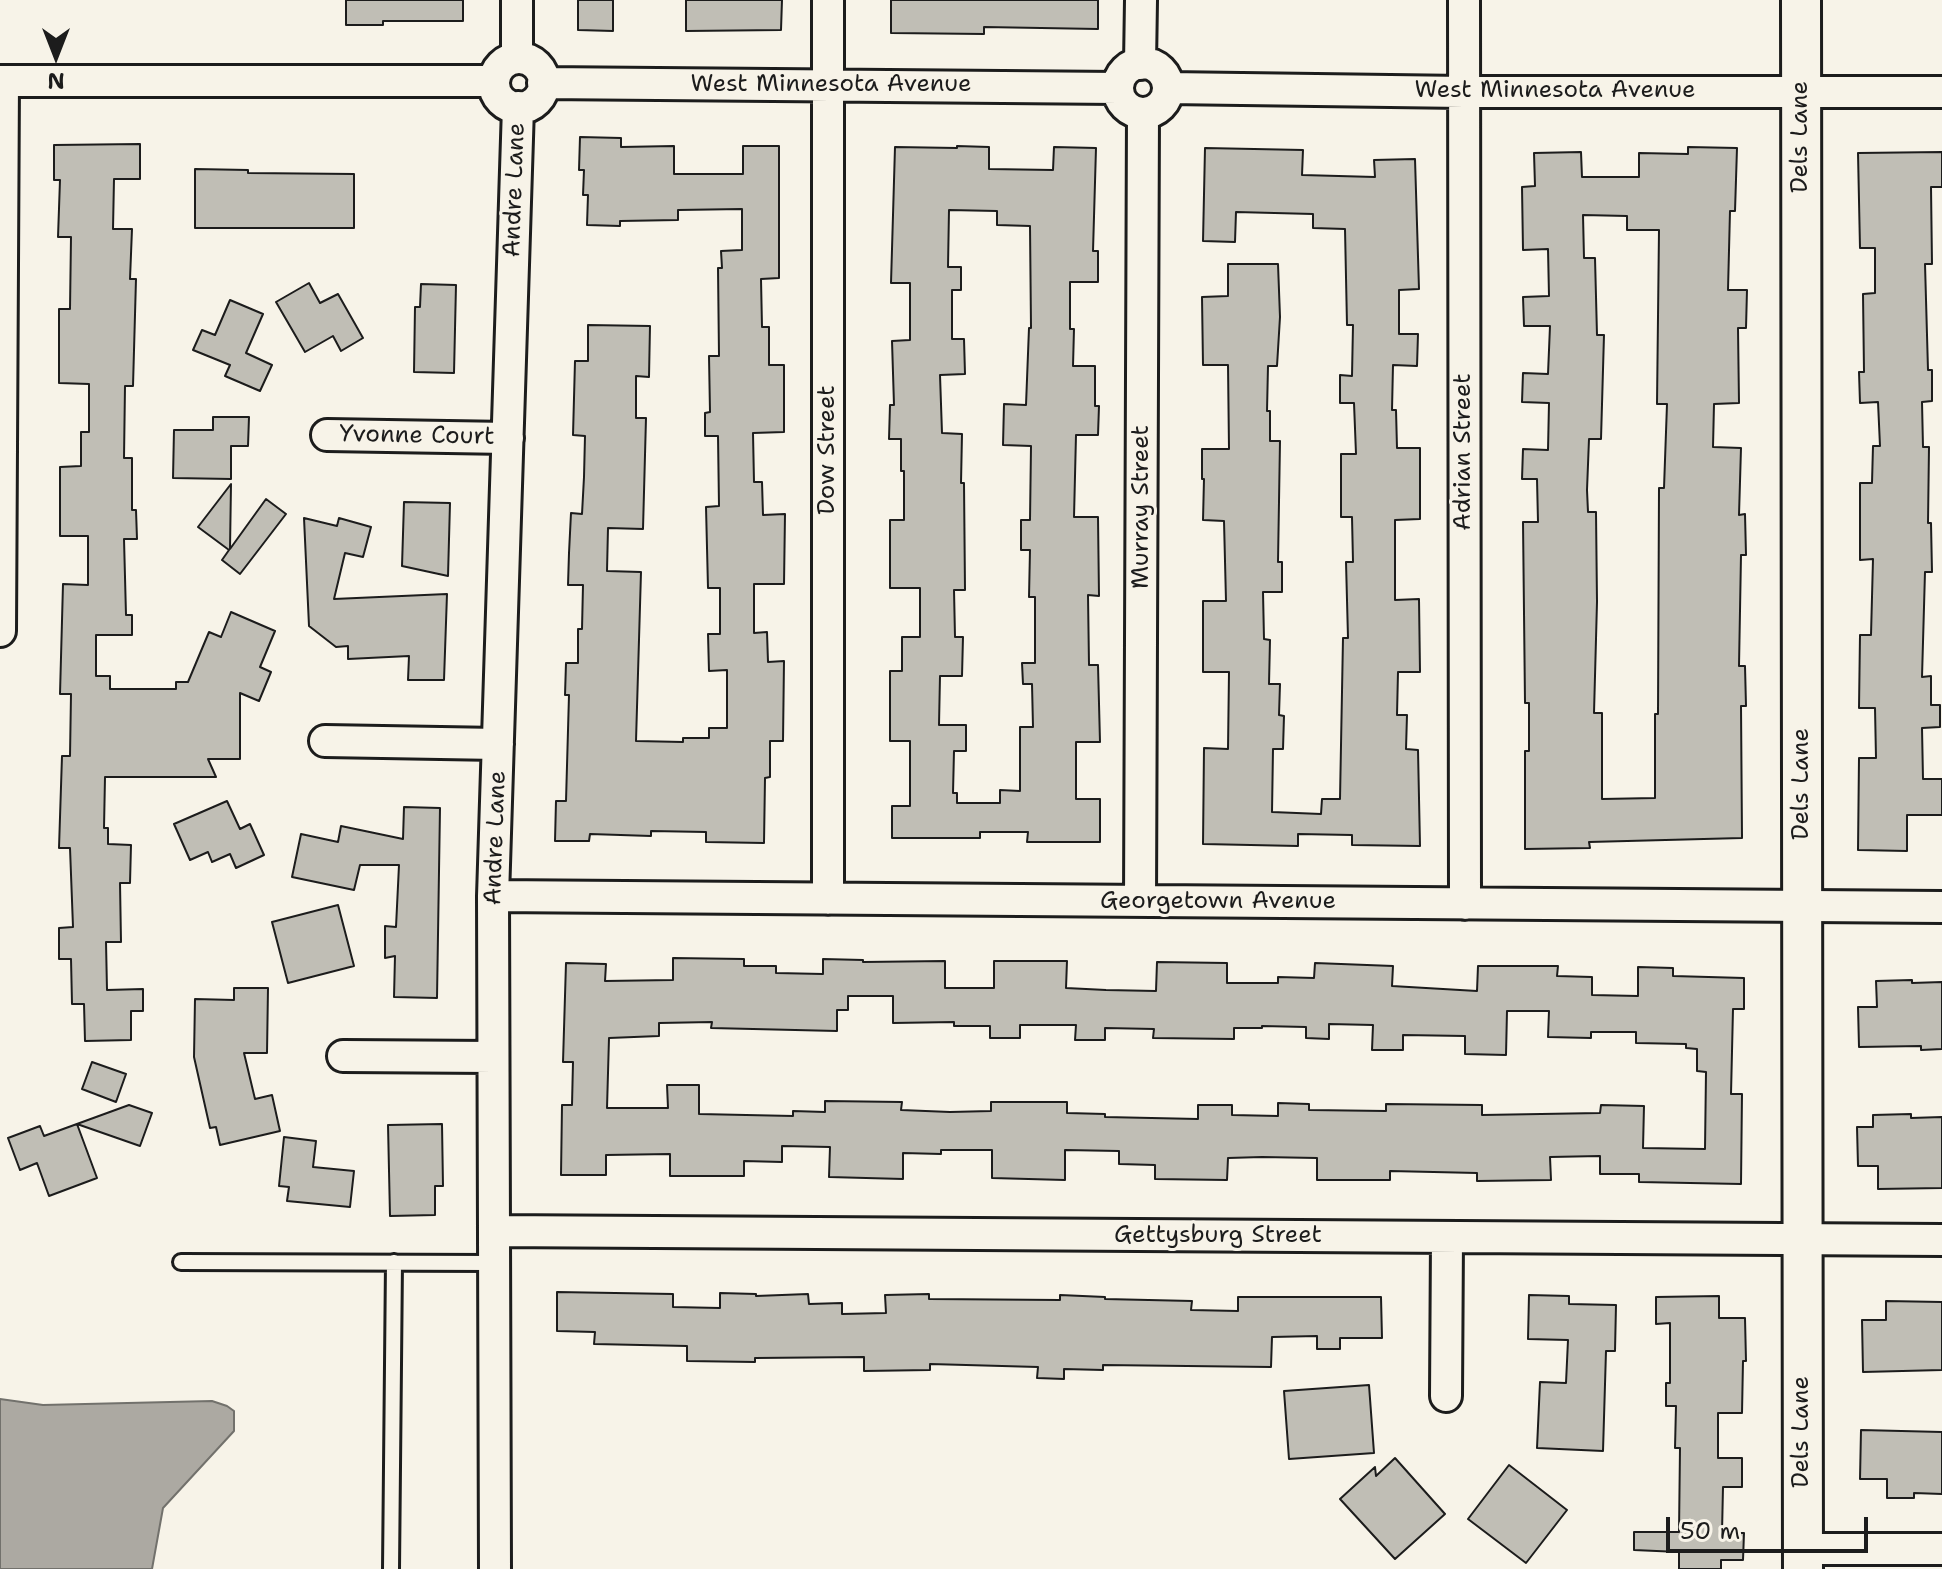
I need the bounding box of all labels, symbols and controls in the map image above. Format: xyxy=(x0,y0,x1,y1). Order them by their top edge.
north arrow xyxy=(16,16,96,96)
text: N xyxy=(47,66,65,95)
street label: West Minnesota Avenue xyxy=(691,71,971,99)
street label: West Minnesota Avenue xyxy=(1415,77,1695,105)
street label: Dels Lane xyxy=(1787,81,1815,193)
street label: Andre Lane xyxy=(498,122,532,258)
street label: Adrian Street xyxy=(1450,373,1478,531)
street label: Dow Street xyxy=(814,385,842,515)
street label: Yvonne Court xyxy=(339,420,495,452)
street label: Murray Street xyxy=(1128,425,1156,589)
street label: Dels Lane xyxy=(1788,728,1816,840)
street label: Andre Lane xyxy=(479,770,513,906)
street label: Georgetown Avenue xyxy=(1100,888,1336,916)
street label: Gettysburg Street xyxy=(1114,1222,1322,1250)
street label: Dels Lane xyxy=(1788,1376,1816,1488)
scale bar xyxy=(1670,1501,1872,1551)
text: 50 m xyxy=(1680,1515,1740,1547)

